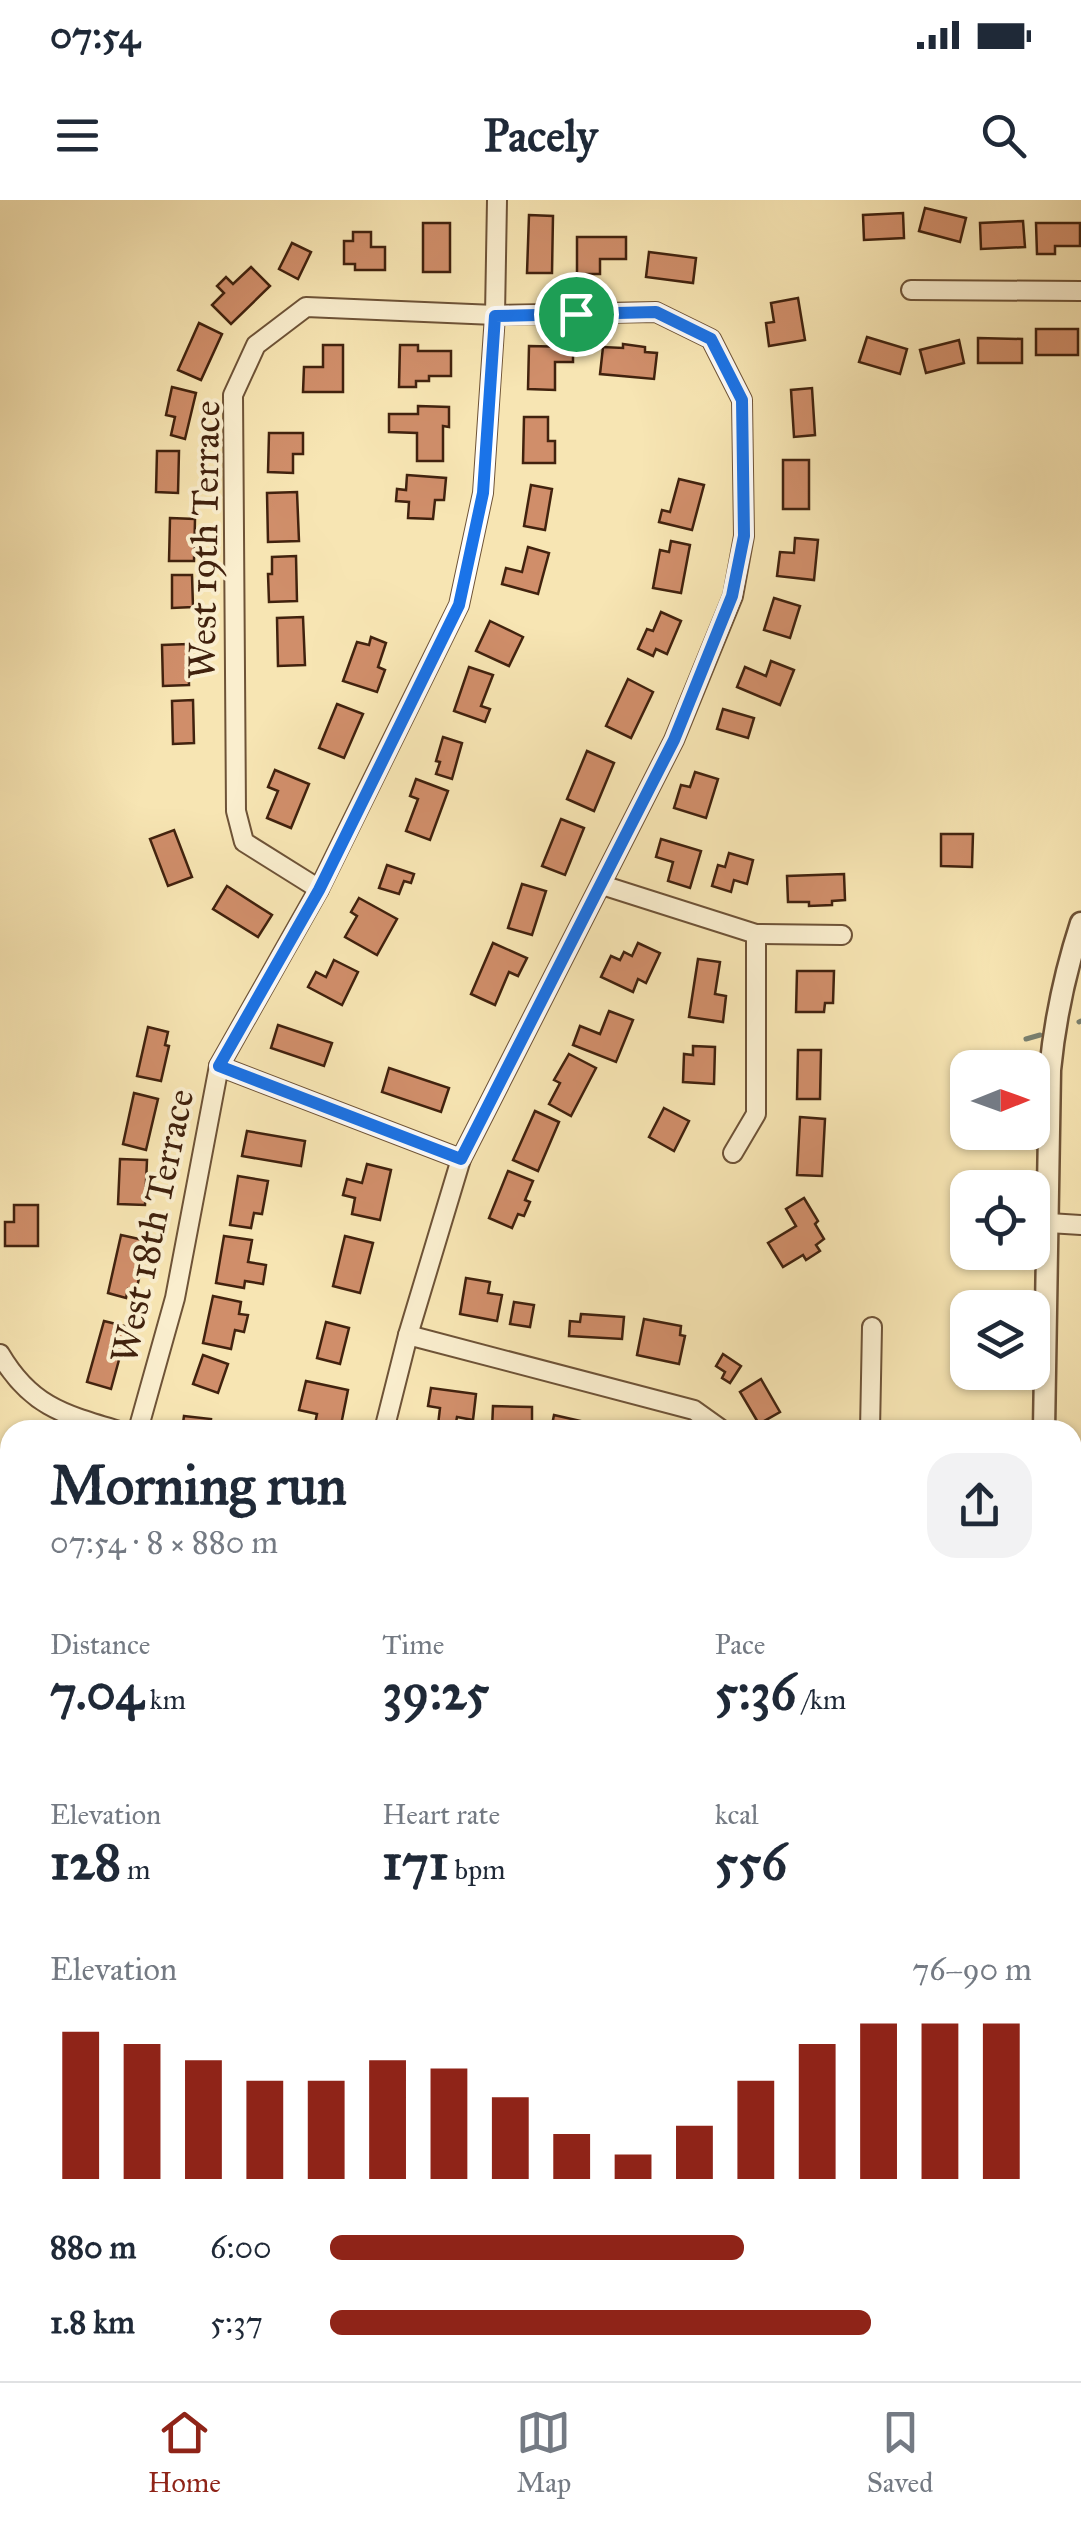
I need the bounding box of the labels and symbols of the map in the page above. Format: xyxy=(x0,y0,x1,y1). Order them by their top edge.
pin xyxy=(534,272,619,357)
street label: West 19th Terrace xyxy=(179,400,229,680)
north arrow xyxy=(950,1050,1050,1150)
street label: West 18th Terrace xyxy=(100,1085,204,1367)

